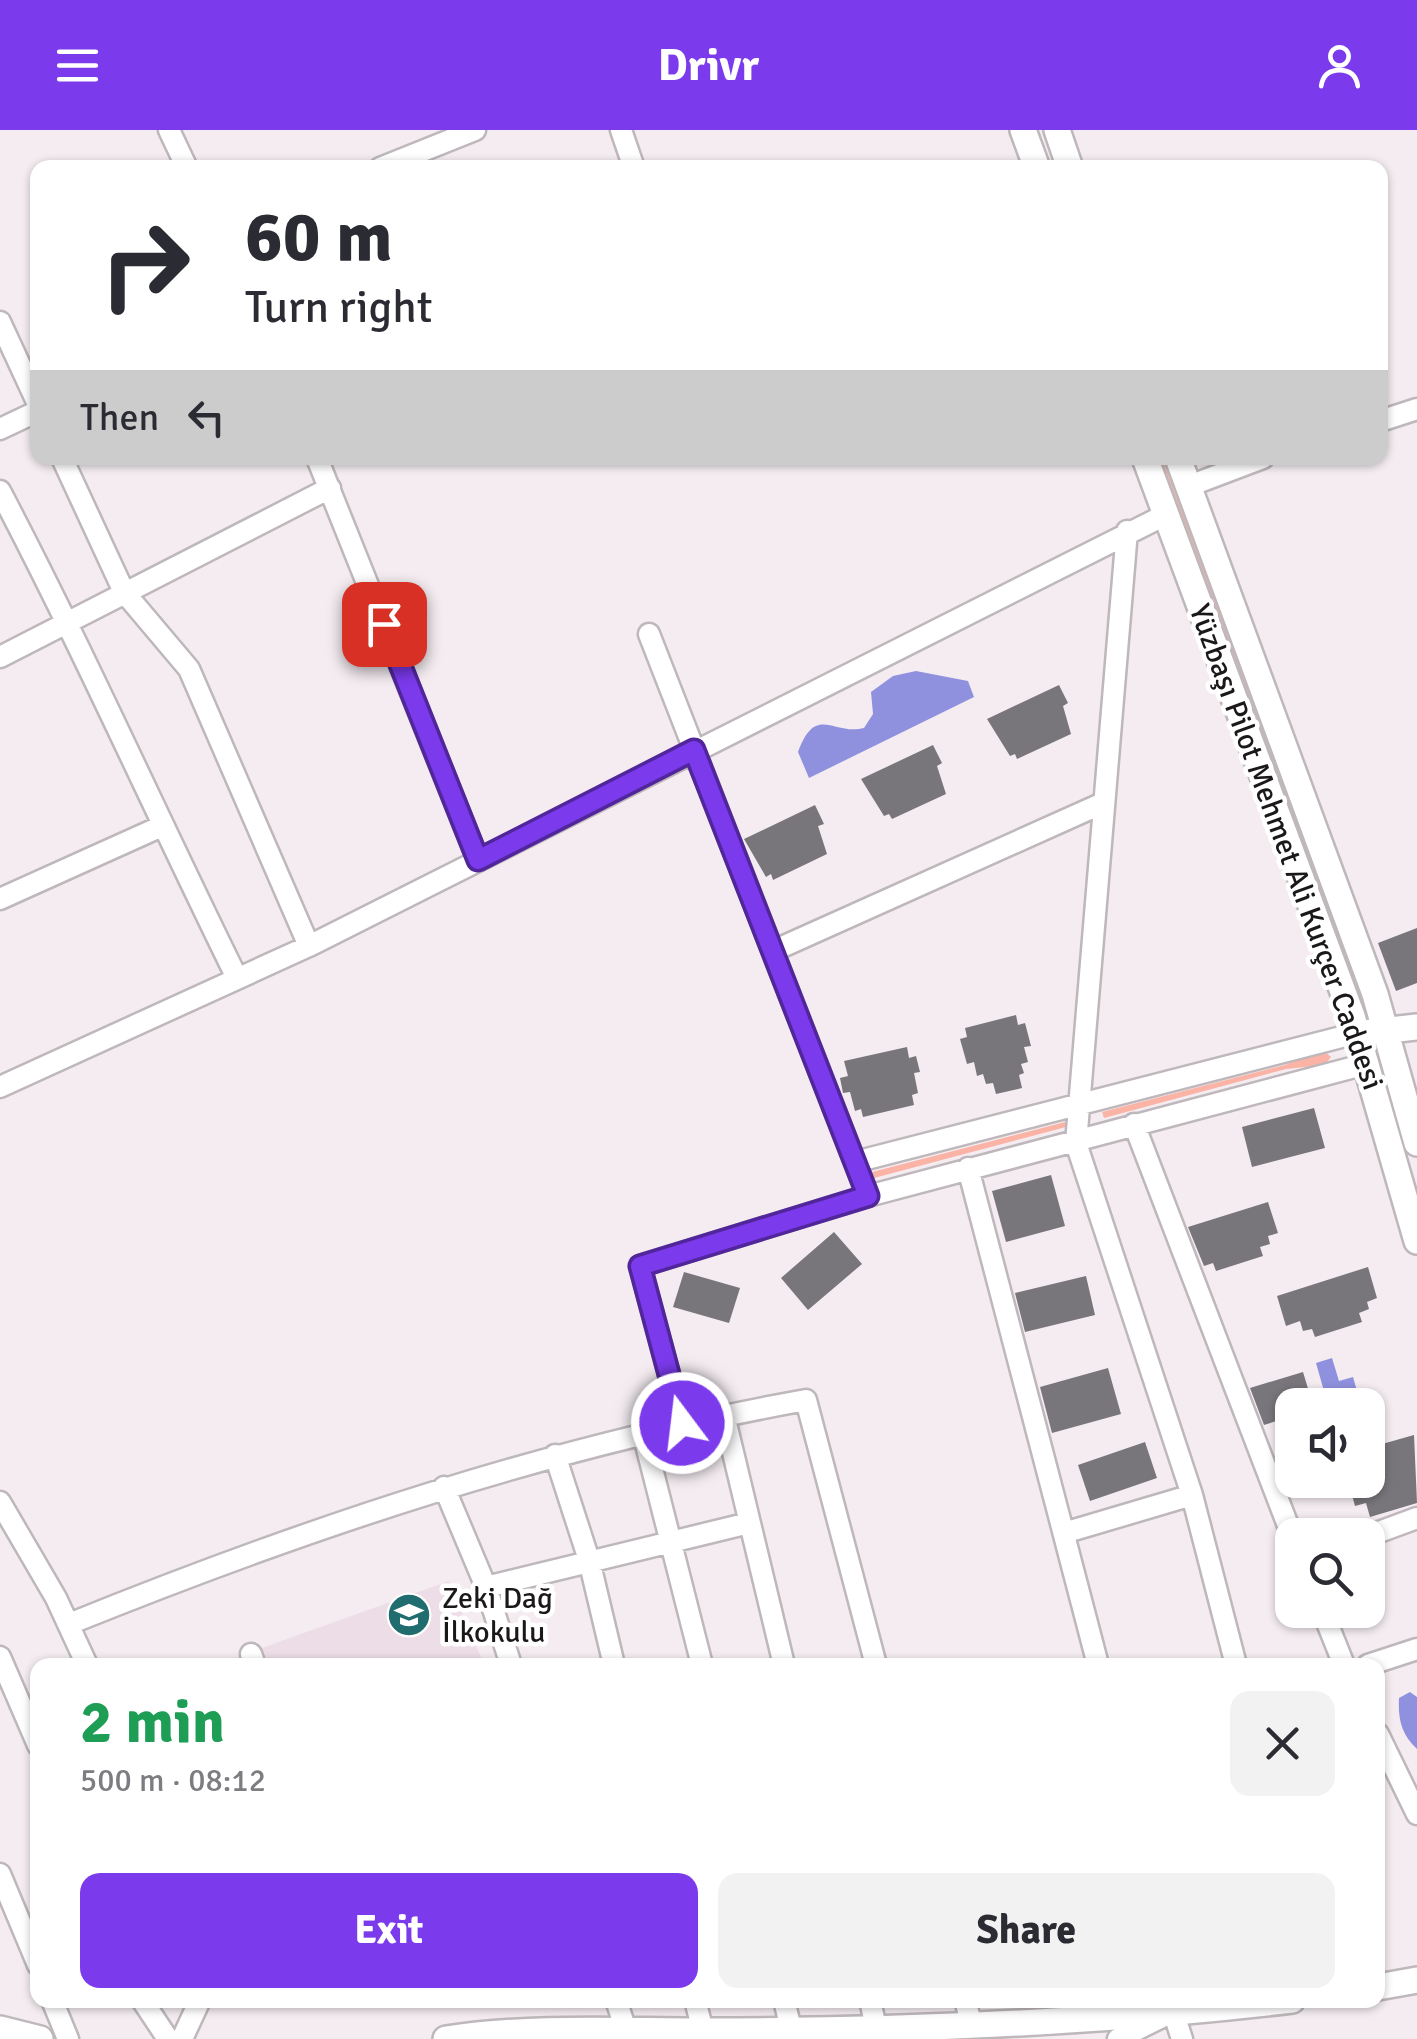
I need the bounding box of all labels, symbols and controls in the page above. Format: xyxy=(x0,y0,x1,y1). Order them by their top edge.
icon: menu xyxy=(50,38,105,93)
text: Drivr xyxy=(658,38,759,93)
icon: person xyxy=(1312,38,1367,93)
text: 60 m xyxy=(245,194,393,280)
icon: right xyxy=(80,200,210,330)
text: Turn right xyxy=(245,280,433,335)
icon: left xyxy=(179,390,234,445)
text: Then xyxy=(80,394,159,441)
pin xyxy=(342,582,427,667)
icon: arrive xyxy=(357,597,412,652)
street label: Yüzbaşı Pilot Mehmet Ali Kurçer Caddesi xyxy=(1181,599,1391,1095)
position arrow xyxy=(630,1371,734,1475)
map controls xyxy=(1275,1388,1385,1628)
button: sound xyxy=(1275,1388,1385,1498)
button: search xyxy=(1275,1518,1385,1628)
place label: Zeki Dağ İlkokulu xyxy=(442,1580,553,1651)
school or university icon: Zeki Dağ İlkokulu xyxy=(386,1592,432,1638)
text: 2 min xyxy=(80,1686,225,1760)
button: close xyxy=(1230,1691,1335,1796)
text: 500 m · 08:12 xyxy=(80,1761,266,1800)
button: Exit xyxy=(80,1873,698,1988)
button: Share xyxy=(718,1873,1335,1988)

